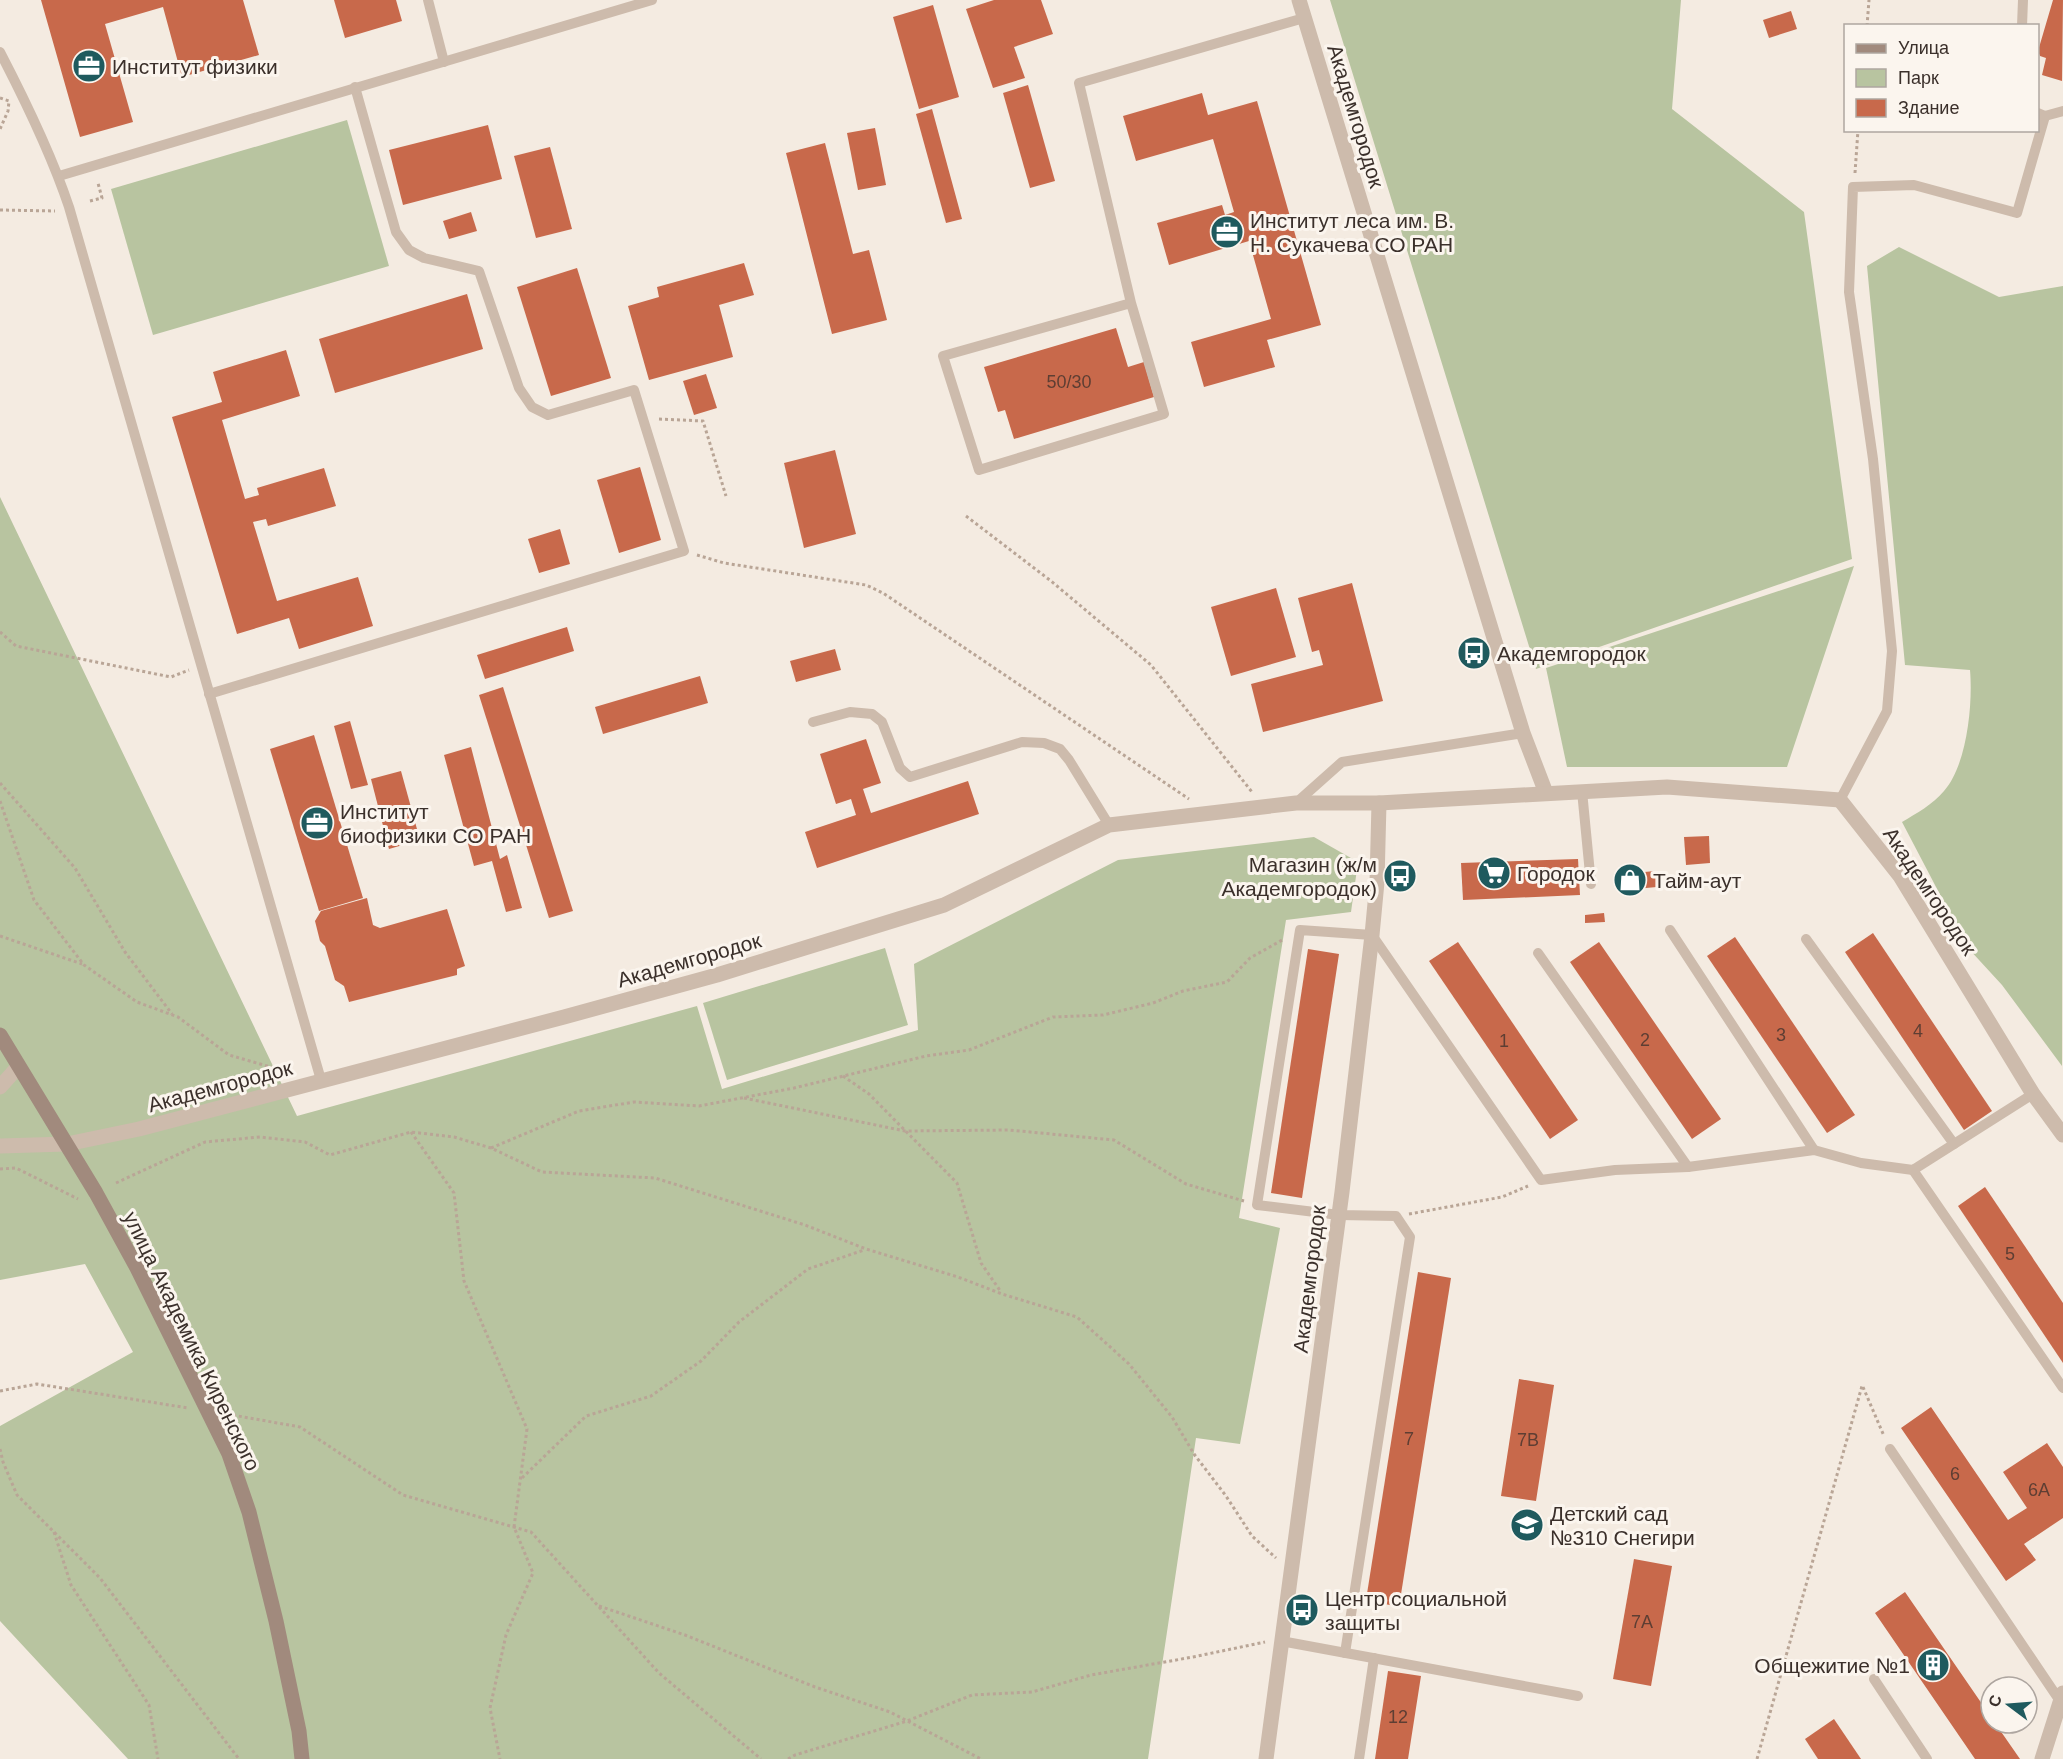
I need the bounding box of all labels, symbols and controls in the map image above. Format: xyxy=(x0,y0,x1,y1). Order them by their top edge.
legend xyxy=(1844,24,2039,132)
text: Улица xyxy=(1898,38,1950,58)
street label: Академгородок xyxy=(1323,42,1389,191)
office icon: Институт физики xyxy=(71,48,107,84)
place label: Институт физики xyxy=(112,55,278,78)
text: Парк xyxy=(1898,68,1939,88)
text: Здание xyxy=(1898,98,1959,118)
place label: Институт леса им. В. Н. Сукачева СО РАН xyxy=(1250,209,1454,256)
office icon: Институт леса им. В. Н. Сукачева СО РАН xyxy=(1209,214,1245,250)
house number: 50/30 xyxy=(1046,372,1092,392)
bus stop icon: Академгородок xyxy=(1456,635,1492,671)
place label: Академгородок xyxy=(1497,642,1646,665)
place label: Институт биофизики СО РАН xyxy=(340,800,531,847)
office icon: Институт биофизики СО РАН xyxy=(299,805,335,841)
street label: Академгородок xyxy=(1879,823,1982,960)
place label: Магазин (ж/м Академгородок) xyxy=(1221,853,1377,900)
supermarket icon: Городок xyxy=(1476,855,1512,891)
bus stop icon: Магазин (ж/м Академгородок) xyxy=(1382,858,1418,894)
place label: Городок xyxy=(1517,862,1595,885)
shop icon: Тайм-аут xyxy=(1612,862,1648,898)
place label: Тайм-аут xyxy=(1653,869,1742,892)
street label: Академгородок xyxy=(614,928,764,992)
house number: 4 xyxy=(1913,1021,1923,1041)
house number: 3 xyxy=(1776,1025,1786,1045)
house number: 2 xyxy=(1640,1030,1650,1050)
house number: 1 xyxy=(1499,1031,1509,1051)
street label: Академгородок xyxy=(145,1055,296,1116)
street label: Академгородок xyxy=(1289,1203,1330,1354)
street label: улица Академика Киренского xyxy=(119,1208,265,1474)
house number: 5 xyxy=(2005,1244,2015,1264)
house number: 7 xyxy=(1404,1429,1414,1449)
house number: 7В xyxy=(1517,1430,1539,1450)
house number: 6 xyxy=(1950,1464,1960,1484)
house number: 6А xyxy=(2028,1480,2050,1500)
place label: Детский сад №310 Снегири xyxy=(1550,1502,1695,1549)
school or university icon: Детский сад №310 Снегири xyxy=(1509,1507,1545,1543)
place label: Центр социальной защиты xyxy=(1325,1587,1507,1634)
bus stop icon: Центр социальной защиты xyxy=(1284,1592,1320,1628)
house number: 7А xyxy=(1631,1612,1653,1632)
building icon: Общежитие №1 xyxy=(1915,1647,1951,1683)
place label: Общежитие №1 xyxy=(1754,1654,1910,1677)
north arrow xyxy=(1979,1675,2039,1735)
text: С xyxy=(1985,1693,2005,1709)
house number: 12 xyxy=(1388,1707,1408,1727)

